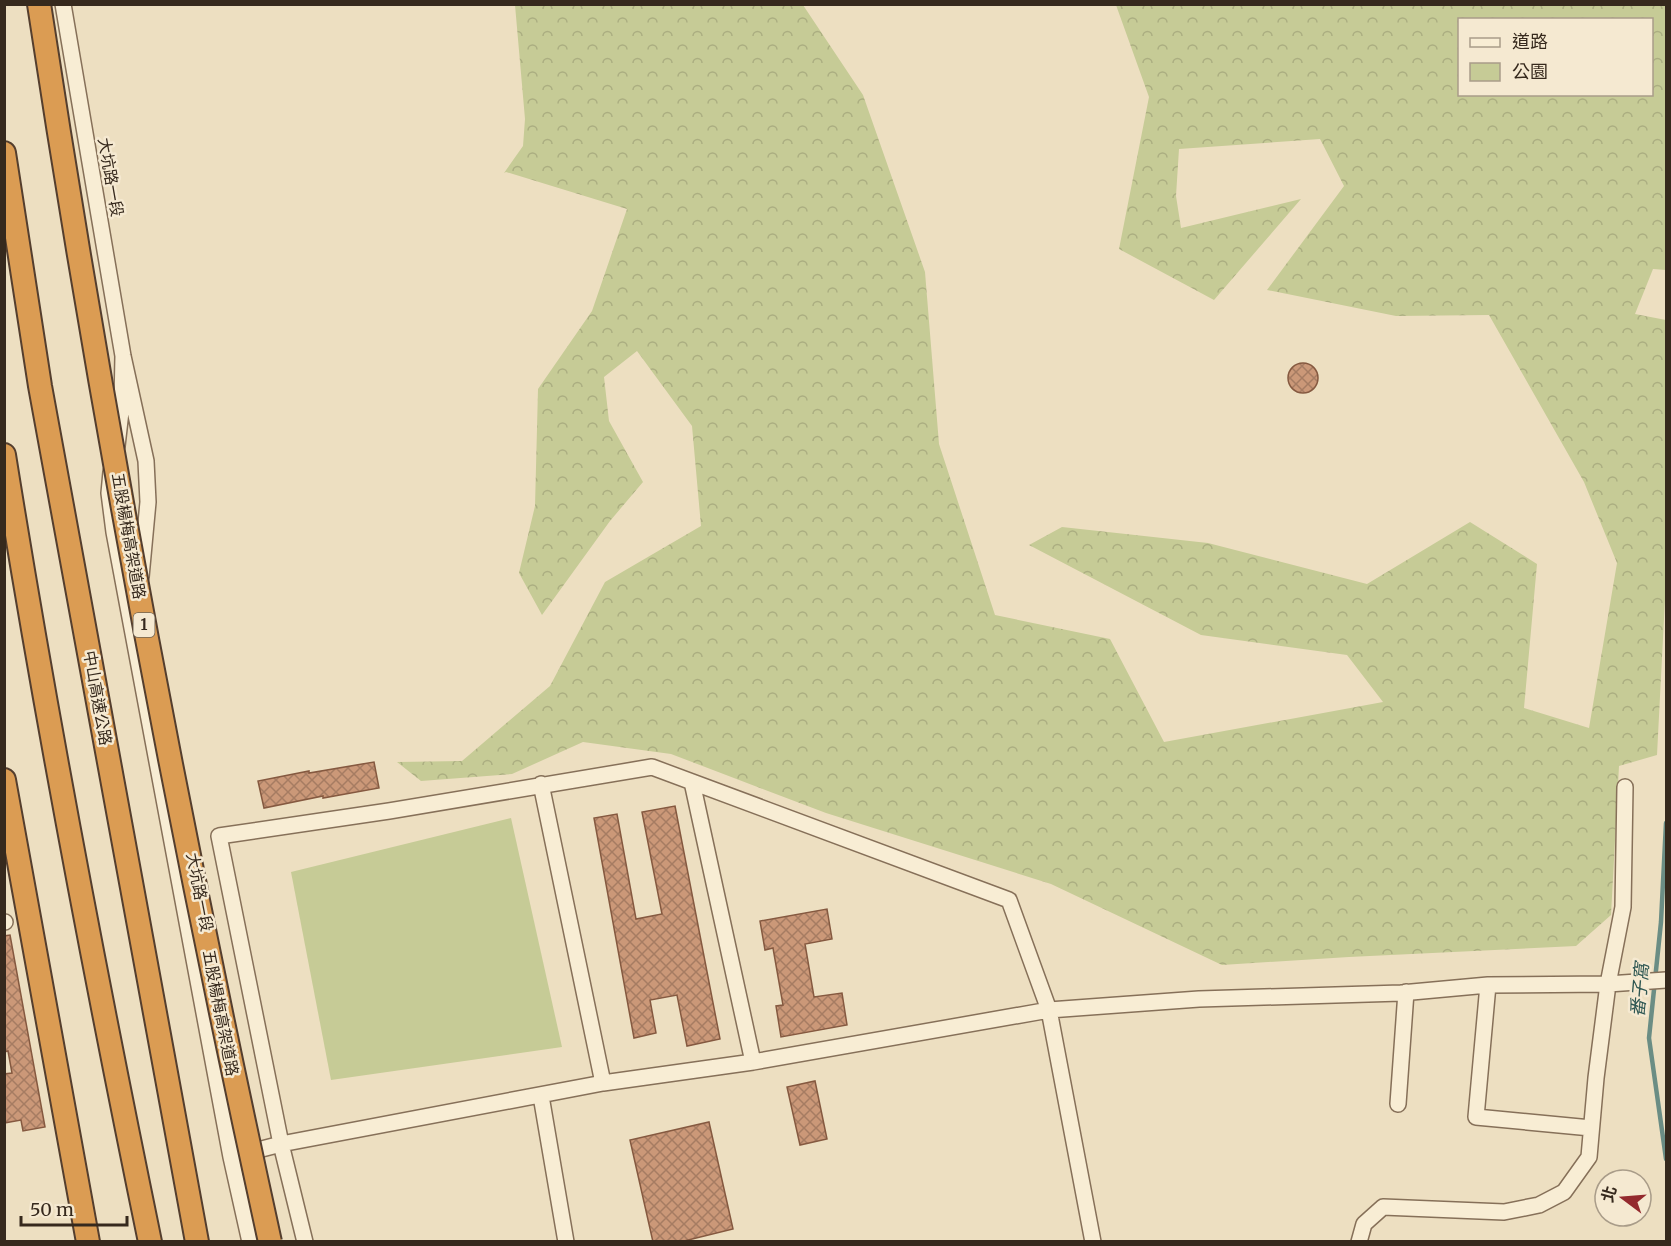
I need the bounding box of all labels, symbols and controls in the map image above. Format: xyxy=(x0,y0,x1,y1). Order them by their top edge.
legend xyxy=(1458,18,1653,96)
text: 道路 xyxy=(1512,30,1548,53)
text: 公園 xyxy=(1512,60,1548,83)
street label: 大坑路一段 xyxy=(94,136,128,218)
street label: 五股楊梅高架道路 xyxy=(108,471,150,601)
road number: 1 xyxy=(134,613,154,637)
street label: 中山高速公路 xyxy=(80,649,116,747)
street label: 大坑路一段 xyxy=(183,851,217,933)
street label: 五股楊梅高架道路 xyxy=(199,948,243,1078)
water label: 番子窩 xyxy=(1626,959,1654,1018)
north arrow xyxy=(1593,1168,1653,1228)
text: 北 xyxy=(1597,1183,1620,1204)
scale bar xyxy=(21,1189,128,1227)
text: 50 m xyxy=(30,1198,74,1221)

